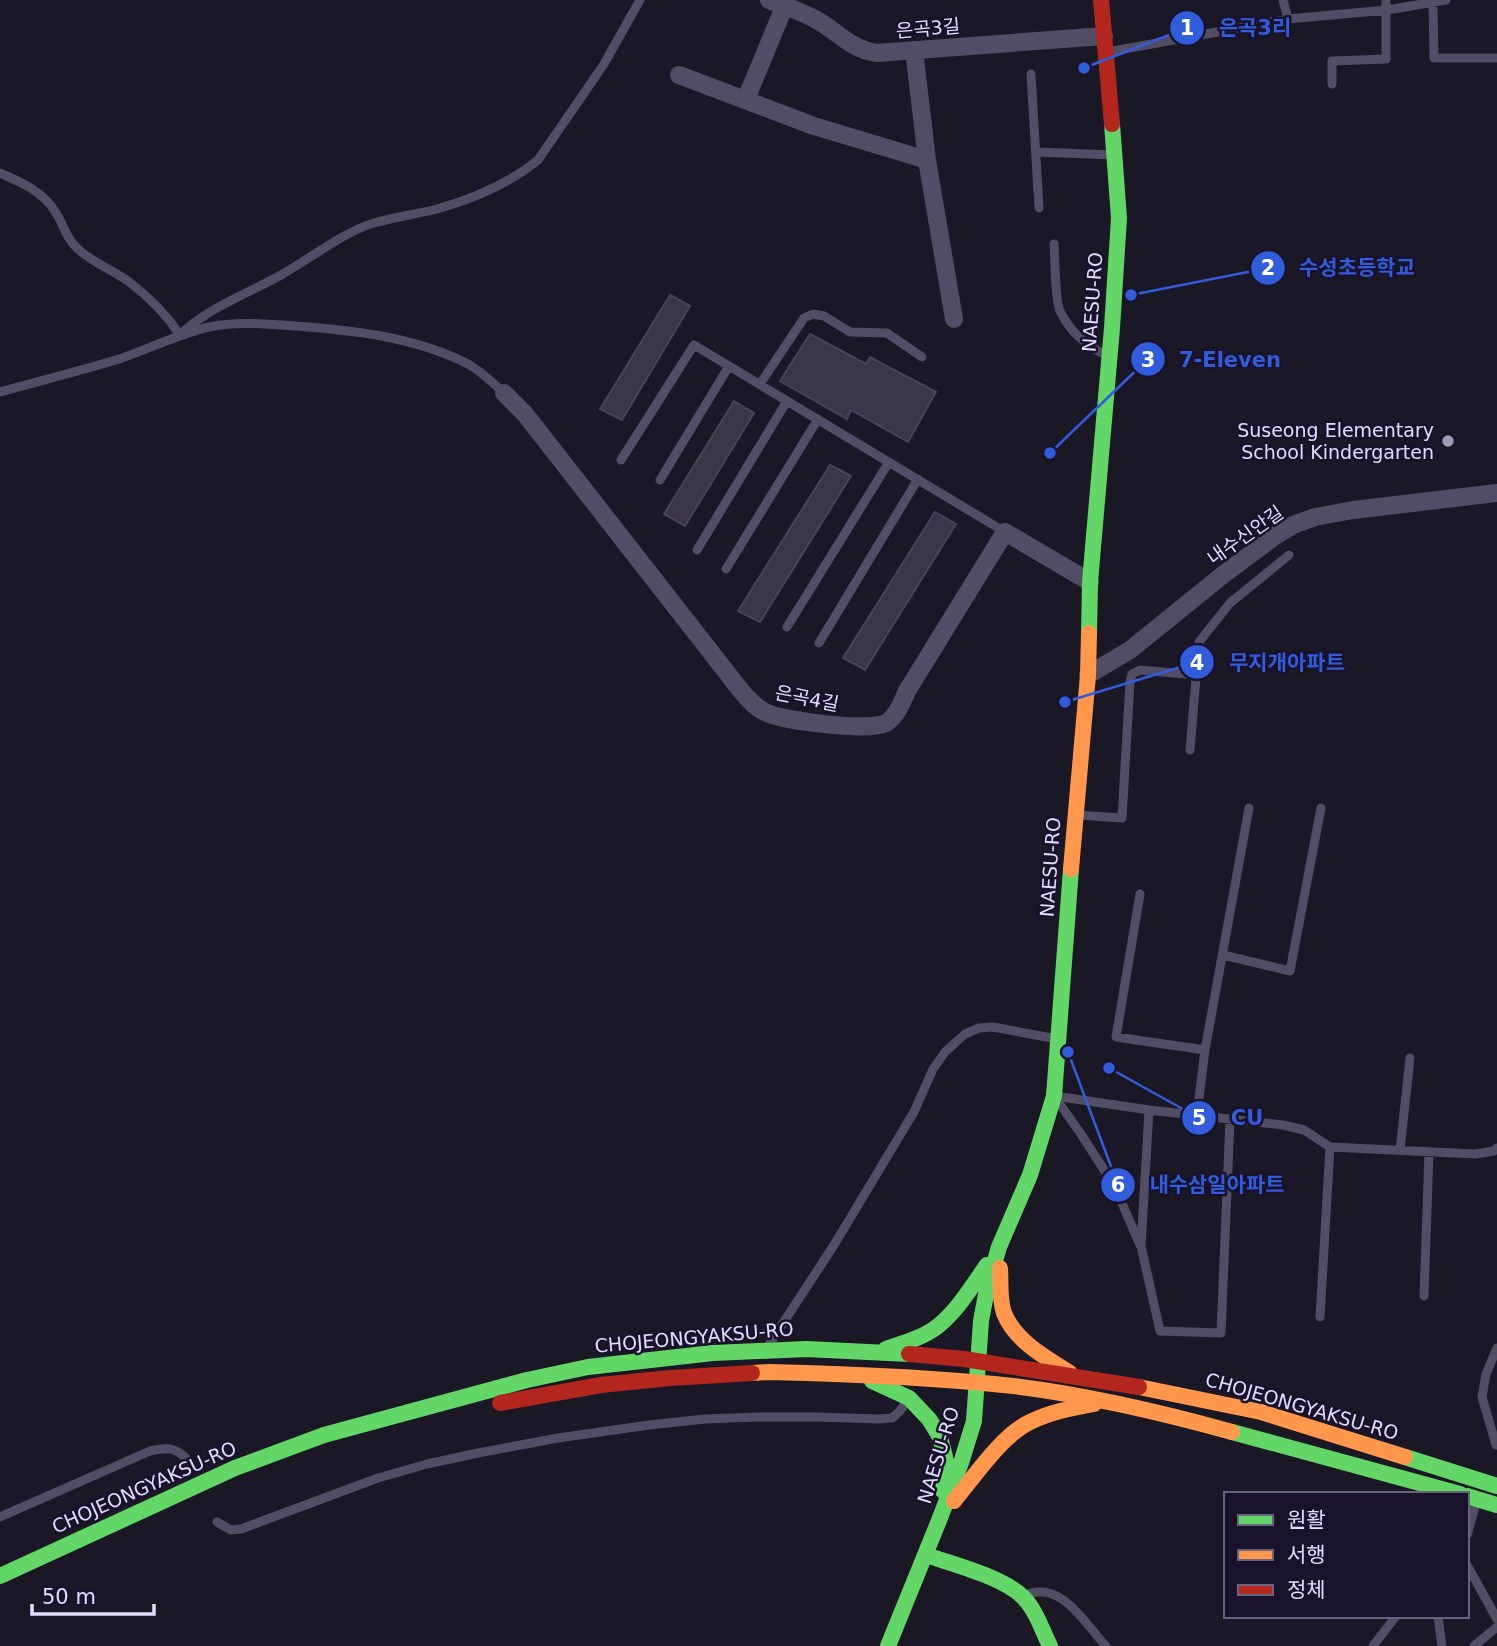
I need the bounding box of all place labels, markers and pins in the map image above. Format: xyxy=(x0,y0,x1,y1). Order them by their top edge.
callout: 은곡3리 xyxy=(1170,7,1305,49)
callout: 수성초등학교 xyxy=(1250,247,1429,289)
callout: 7-Eleven xyxy=(1130,338,1295,380)
place label: Suseong Elementary School Kindergarten xyxy=(1237,419,1434,463)
marker: Suseong Elementary School Kindergarten xyxy=(1440,433,1456,449)
callout: 무지개아파트 xyxy=(1180,641,1358,683)
callout: CU xyxy=(1181,1097,1277,1139)
callout: 내수삼일아파트 xyxy=(1101,1164,1299,1206)

